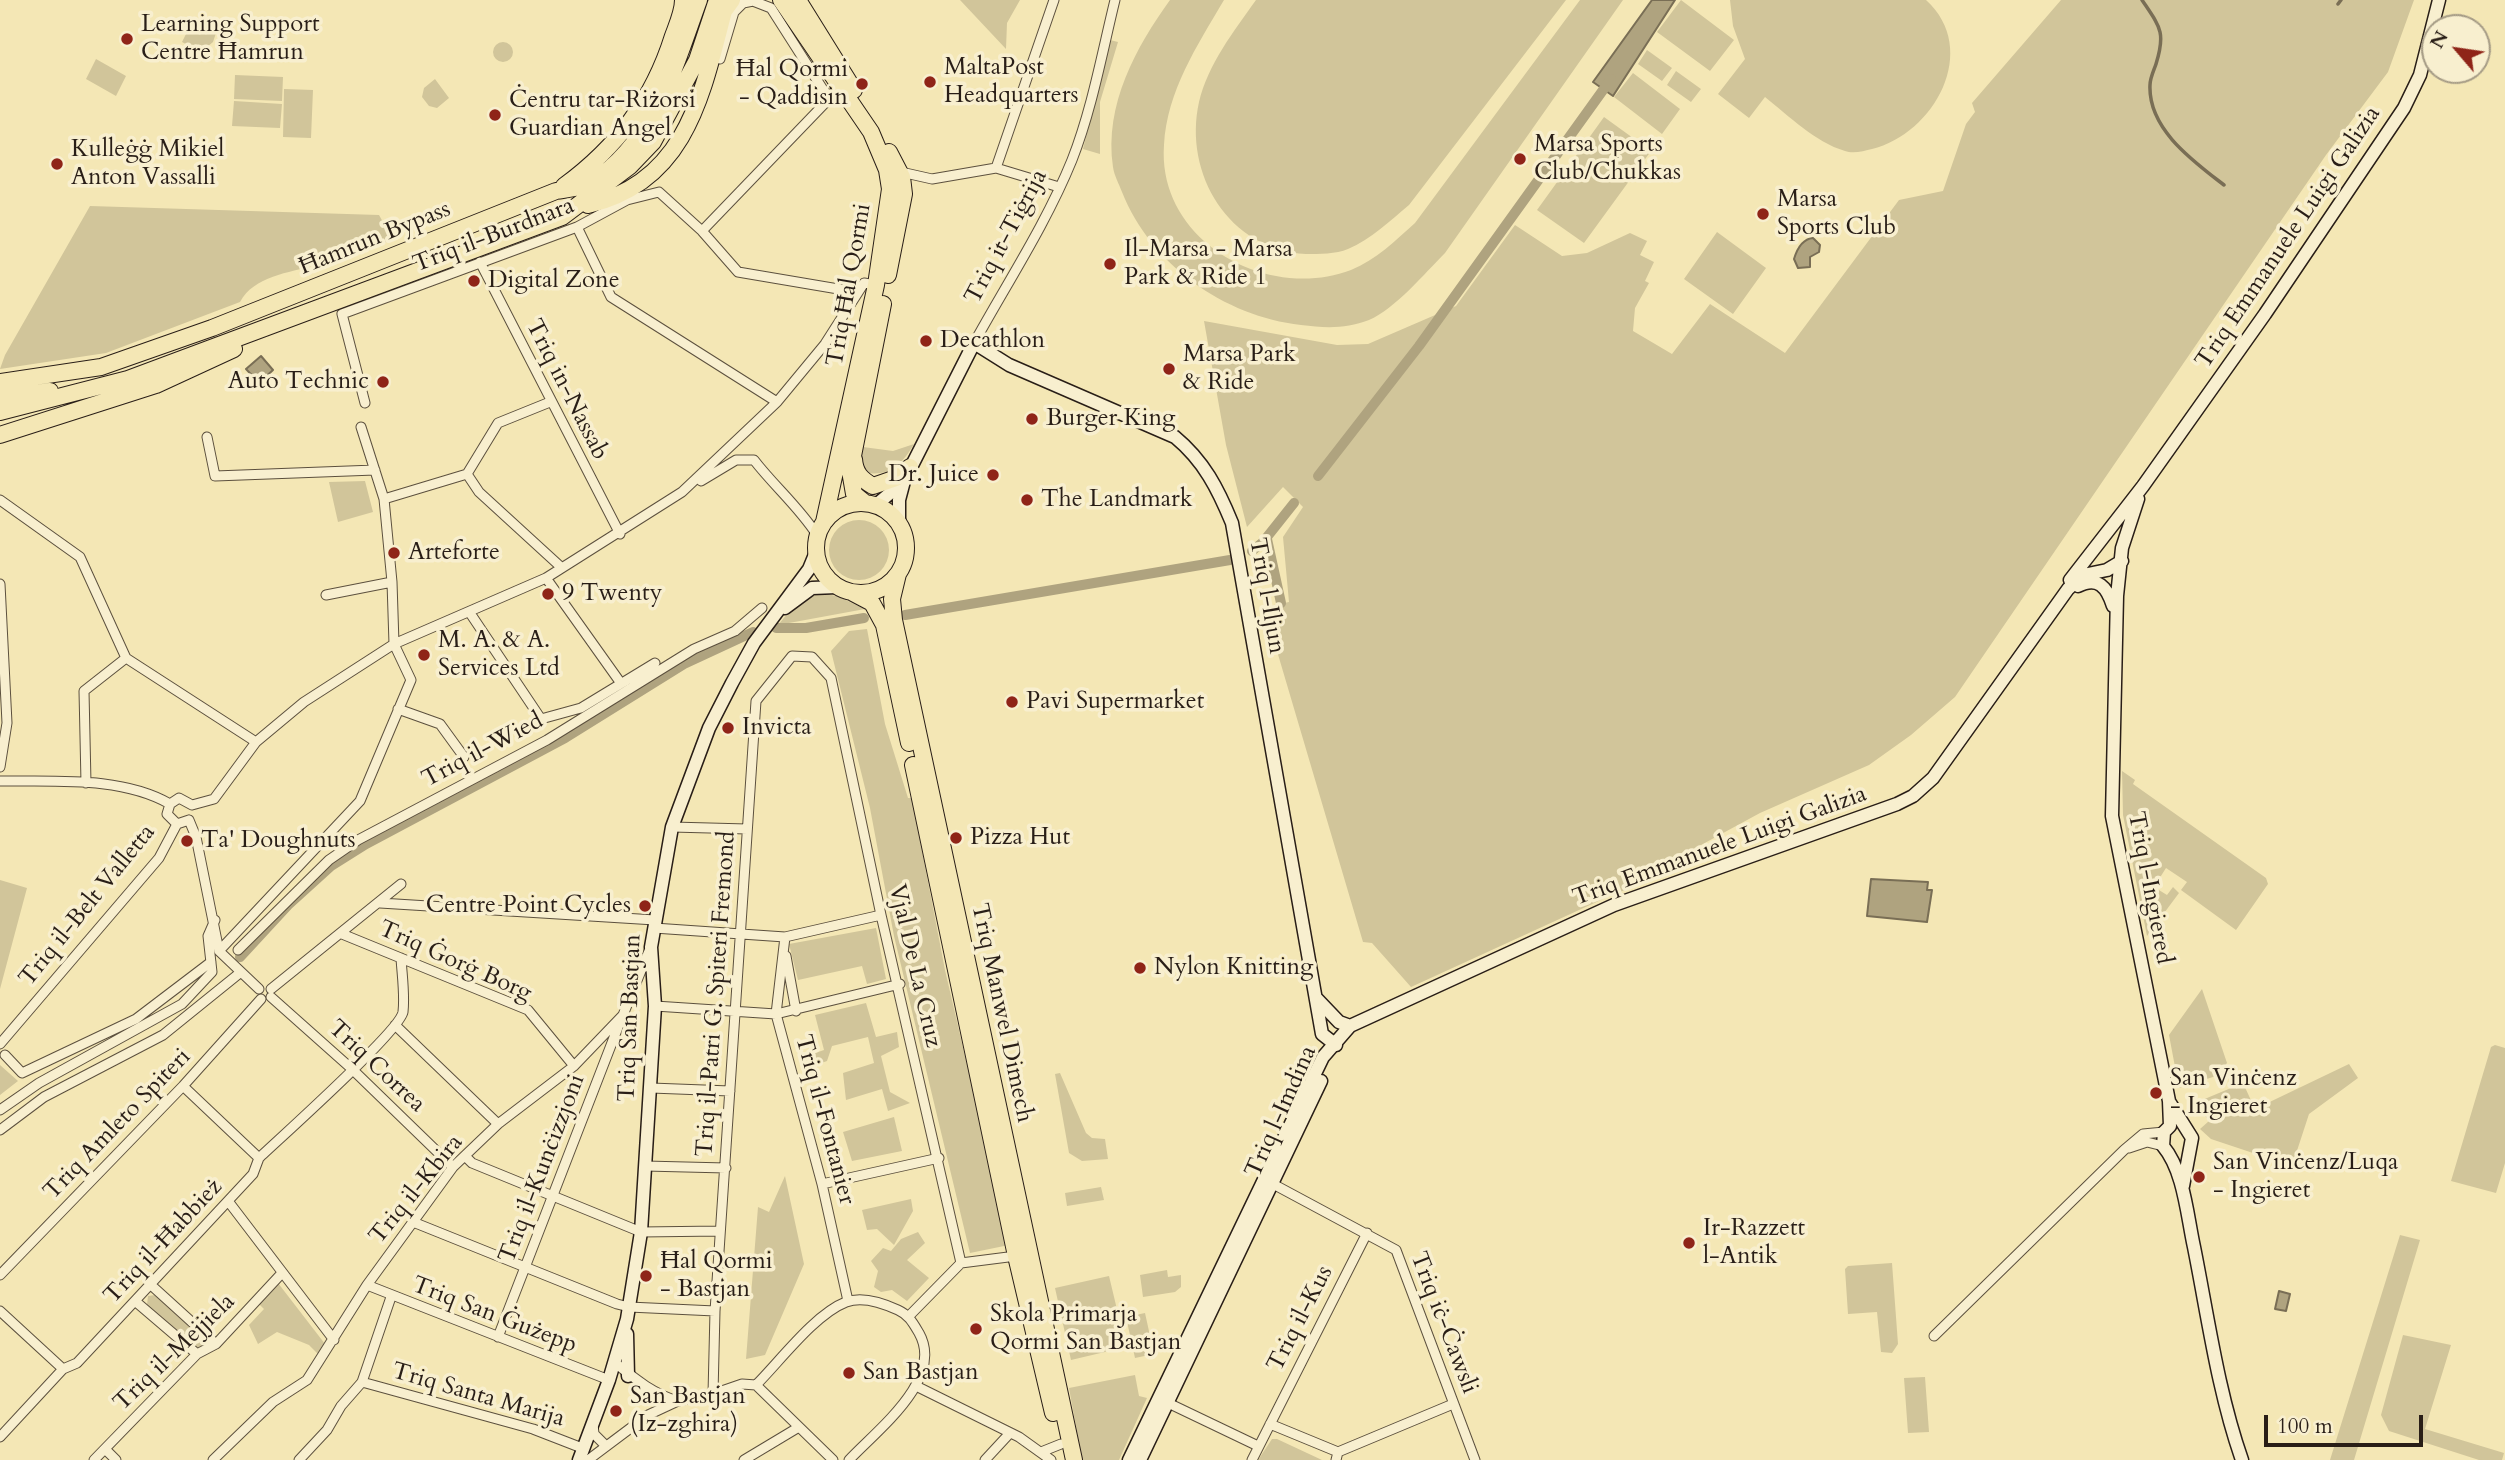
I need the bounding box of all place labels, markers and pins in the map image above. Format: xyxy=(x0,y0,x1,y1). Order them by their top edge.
place label: Learning Support Centre Ħamrun xyxy=(141,11,320,67)
marker: Learning Support Centre Ħamrun xyxy=(119,31,135,47)
place label: MaltaPost Headquarters xyxy=(944,54,1079,110)
place label: Ħal Qormi - Qaddisin xyxy=(736,56,848,112)
marker: MaltaPost Headquarters xyxy=(922,74,938,90)
marker: Ħal Qormi - Qaddisin xyxy=(854,76,870,92)
place label: Ċentru tar-Riżorsi Guardian Angel xyxy=(509,87,696,143)
marker: Ċentru tar-Riżorsi Guardian Angel xyxy=(487,107,503,123)
place label: Marsa Sports Club/Chukkas xyxy=(1534,131,1681,187)
place label: Kulleġġ Mikiel Anton Vassalli xyxy=(71,136,224,192)
marker: Marsa Sports Club/Chukkas xyxy=(1512,151,1528,167)
marker: Kulleġġ Mikiel Anton Vassalli xyxy=(49,156,65,172)
place label: Marsa Sports Club xyxy=(1777,186,1896,242)
marker: Marsa Sports Club xyxy=(1755,206,1771,222)
place label: Il-Marsa - Marsa Park & Ride 1 xyxy=(1124,236,1293,292)
marker: Il-Marsa - Marsa Park & Ride 1 xyxy=(1102,256,1118,272)
place label: Digital Zone xyxy=(488,267,620,295)
marker: Digital Zone xyxy=(466,273,482,289)
place label: Decathlon xyxy=(940,327,1045,355)
marker: Decathlon xyxy=(918,333,934,349)
place label: Marsa Park & Ride xyxy=(1183,341,1296,397)
marker: Marsa Park & Ride xyxy=(1161,361,1177,377)
place label: Auto Technic xyxy=(228,368,369,396)
marker: Auto Technic xyxy=(375,374,391,390)
place label: Burger King xyxy=(1046,405,1175,433)
marker: Burger King xyxy=(1024,411,1040,427)
place label: Dr. Juice xyxy=(888,461,979,489)
marker: Dr. Juice xyxy=(985,467,1001,483)
place label: The Landmark xyxy=(1041,486,1193,514)
marker: The Landmark xyxy=(1019,492,1035,508)
place label: Arteforte xyxy=(408,539,500,567)
marker: Arteforte xyxy=(386,545,402,561)
place label: 9 Twenty xyxy=(562,580,662,608)
marker: 9 Twenty xyxy=(540,586,556,602)
place label: M. A. & A. Services Ltd xyxy=(438,627,560,683)
marker: M. A. & A. Services Ltd xyxy=(416,647,432,663)
place label: Pavi Supermarket xyxy=(1026,688,1204,716)
marker: Pavi Supermarket xyxy=(1004,694,1020,710)
place label: Invicta xyxy=(742,714,812,742)
marker: Invicta xyxy=(720,720,736,736)
place label: Pizza Hut xyxy=(970,824,1070,852)
place label: Ta' Doughnuts xyxy=(201,827,356,855)
marker: Pizza Hut xyxy=(948,830,964,846)
marker: Ta' Doughnuts xyxy=(179,833,195,849)
place label: Centre Point Cycles xyxy=(426,892,631,920)
marker: Centre Point Cycles xyxy=(637,898,653,914)
place label: Nylon Knitting xyxy=(1154,954,1314,982)
marker: Nylon Knitting xyxy=(1132,960,1148,976)
place label: San Vinċenz - Ingieret xyxy=(2170,1065,2297,1121)
marker: San Vinċenz - Ingieret xyxy=(2148,1085,2164,1101)
place label: San Vinċenz/Luqa - Ingieret xyxy=(2213,1149,2398,1205)
marker: San Vinċenz/Luqa - Ingieret xyxy=(2191,1169,2207,1185)
place label: Ir-Razzett l-Antik xyxy=(1703,1215,1805,1271)
marker: Ir-Razzett l-Antik xyxy=(1681,1235,1697,1251)
place label: Ħal Qormi - Bastjan xyxy=(660,1248,772,1304)
marker: Ħal Qormi - Bastjan xyxy=(638,1268,654,1284)
place label: Skola Primarja Qormi San Bastjan xyxy=(990,1301,1181,1357)
marker: Skola Primarja Qormi San Bastjan xyxy=(968,1321,984,1337)
place label: San Bastjan xyxy=(863,1359,979,1387)
marker: San Bastjan xyxy=(841,1365,857,1381)
place label: San Bastjan (Iz-zghira) xyxy=(630,1383,746,1439)
marker: San Bastjan (Iz-zghira) xyxy=(608,1403,624,1419)

